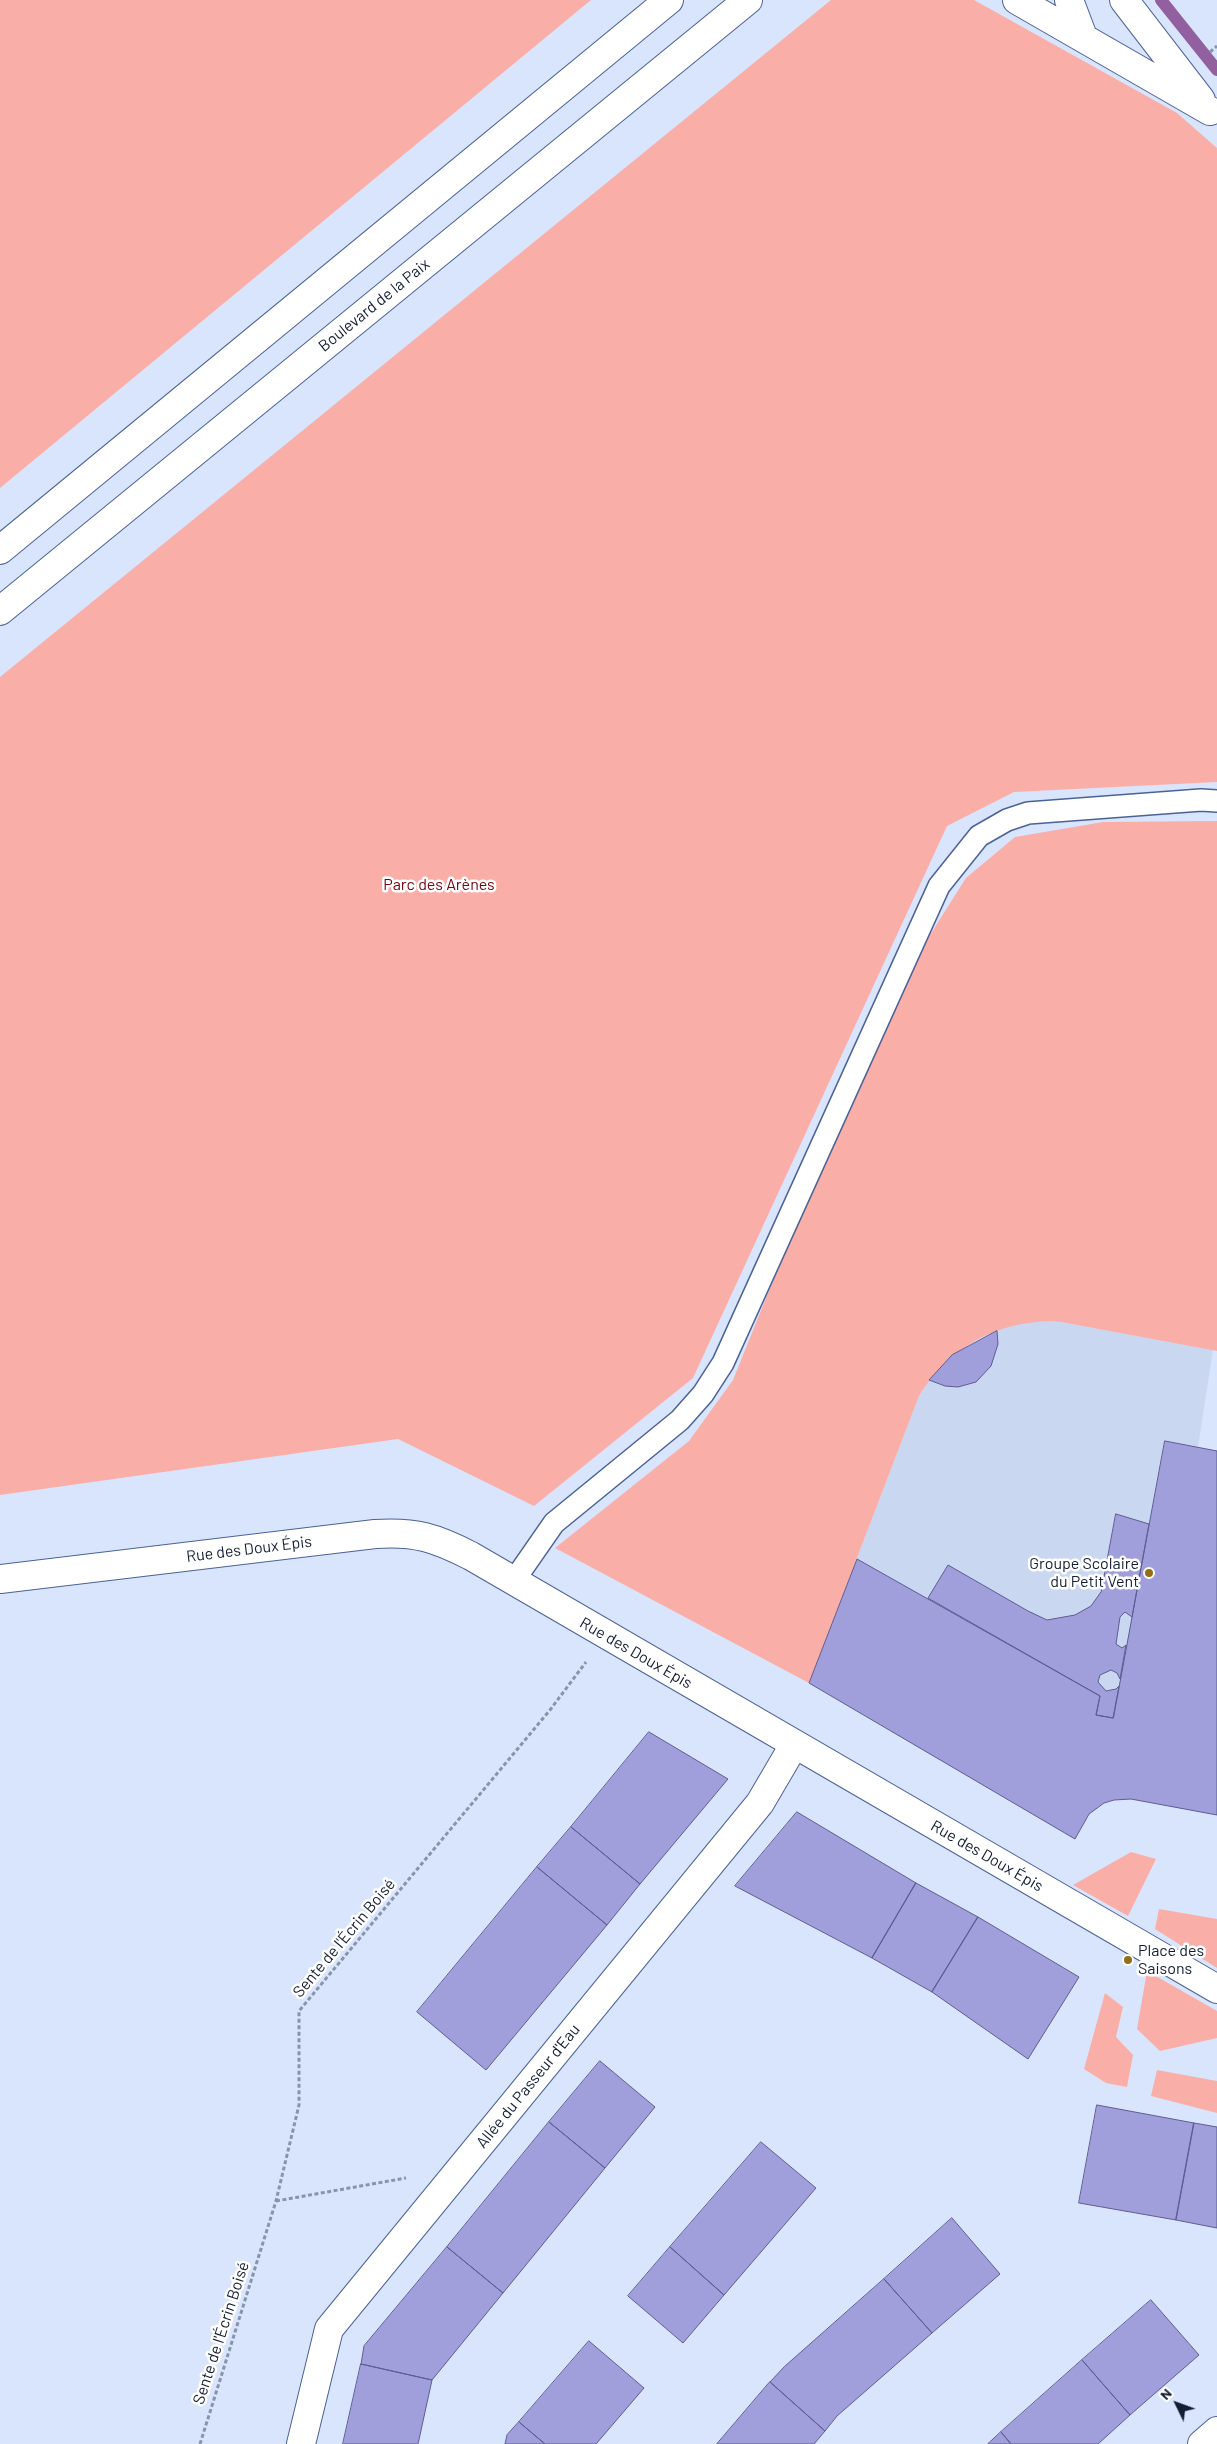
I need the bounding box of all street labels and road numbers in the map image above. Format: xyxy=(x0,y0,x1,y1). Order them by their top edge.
street label: Boulevard de la Paix xyxy=(315,254,433,356)
street label: Rue des Doux Épis xyxy=(185,1532,313,1566)
street label: Rue des Doux Épis xyxy=(576,1613,696,1693)
street label: Rue des Doux Épis xyxy=(927,1816,1047,1896)
street label: Sente de l'Écrin Boisé xyxy=(289,1875,399,2001)
street label: Allée du Passeur d'Eau xyxy=(472,2020,584,2152)
street label: Sente de l'Écrin Boisé xyxy=(189,2259,253,2407)

